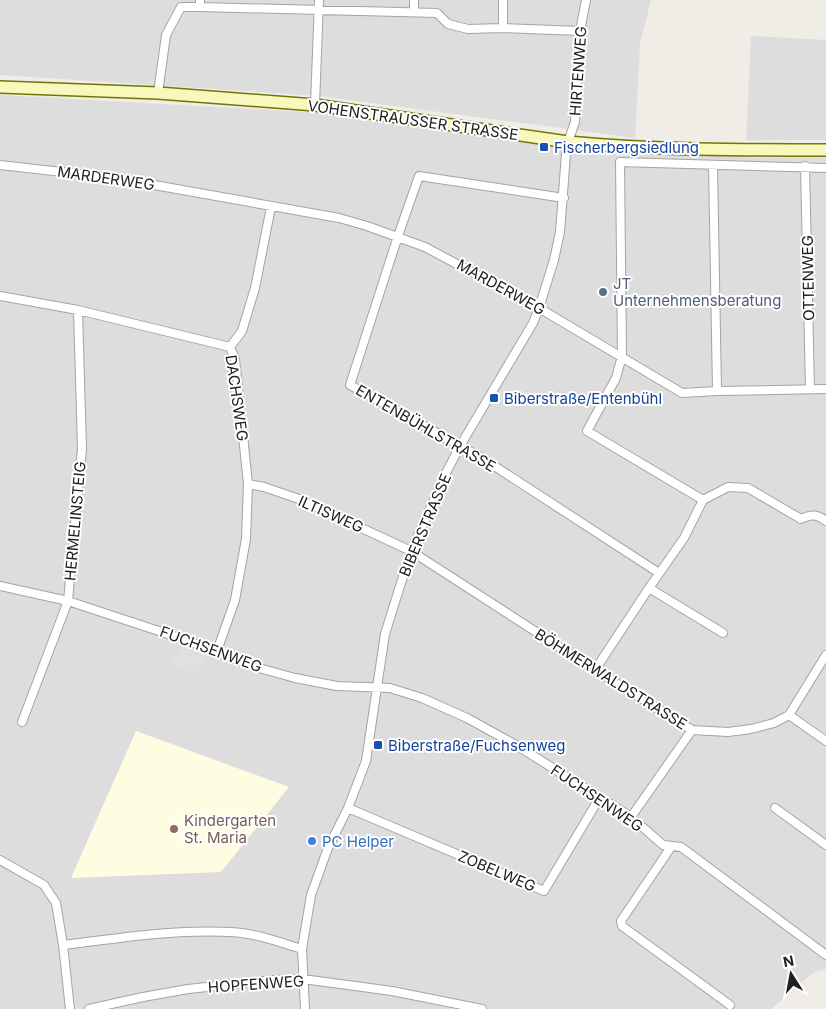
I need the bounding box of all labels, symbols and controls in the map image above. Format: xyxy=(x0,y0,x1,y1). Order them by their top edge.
street label: HIRTENWEG xyxy=(565,26,591,116)
street label: VOHENSTRAUSSER STRASSE xyxy=(306,96,520,144)
place label: Fischerbergsiedlung xyxy=(554,138,699,157)
marker: Fischerbergsiedlung xyxy=(538,141,550,153)
street label: MARDERWEG xyxy=(56,162,156,194)
street label: OTTENWEG xyxy=(798,235,818,321)
street label: MARDERWEG xyxy=(454,255,548,319)
place label: JT Unternehmensberatung xyxy=(613,274,781,310)
marker: JT Unternehmensberatung xyxy=(597,286,609,298)
street label: DACHSWEG xyxy=(222,354,252,442)
street label: ENTENBÜHLSTRASSE xyxy=(353,380,499,476)
place label: Biberstraße/Entenbühl xyxy=(504,389,662,408)
marker: Biberstraße/Entenbühl xyxy=(488,392,500,404)
street label: HERMELINSTEIG xyxy=(60,461,90,581)
street label: BIBERSTRASSE xyxy=(395,471,455,579)
street label: ILTISWEG xyxy=(295,491,367,537)
street label: FUCHSENWEG xyxy=(157,622,265,676)
street label: BÖHMERWALDSTRASSE xyxy=(531,624,691,734)
place label: Biberstraße/Fuchsenweg xyxy=(388,736,565,755)
marker: Biberstraße/Fuchsenweg xyxy=(372,739,384,751)
street label: FUCHSENWEG xyxy=(547,760,647,836)
place label: Kindergarten St. Maria xyxy=(184,811,276,847)
marker: Kindergarten St. Maria xyxy=(168,823,180,835)
place label: PC Helper xyxy=(322,832,394,851)
marker: PC Helper xyxy=(306,835,318,847)
street label: ZOBELWEG xyxy=(455,846,539,896)
north arrow xyxy=(766,949,816,999)
text: N xyxy=(782,951,795,970)
street label: HOPFENWEG xyxy=(207,971,305,997)

